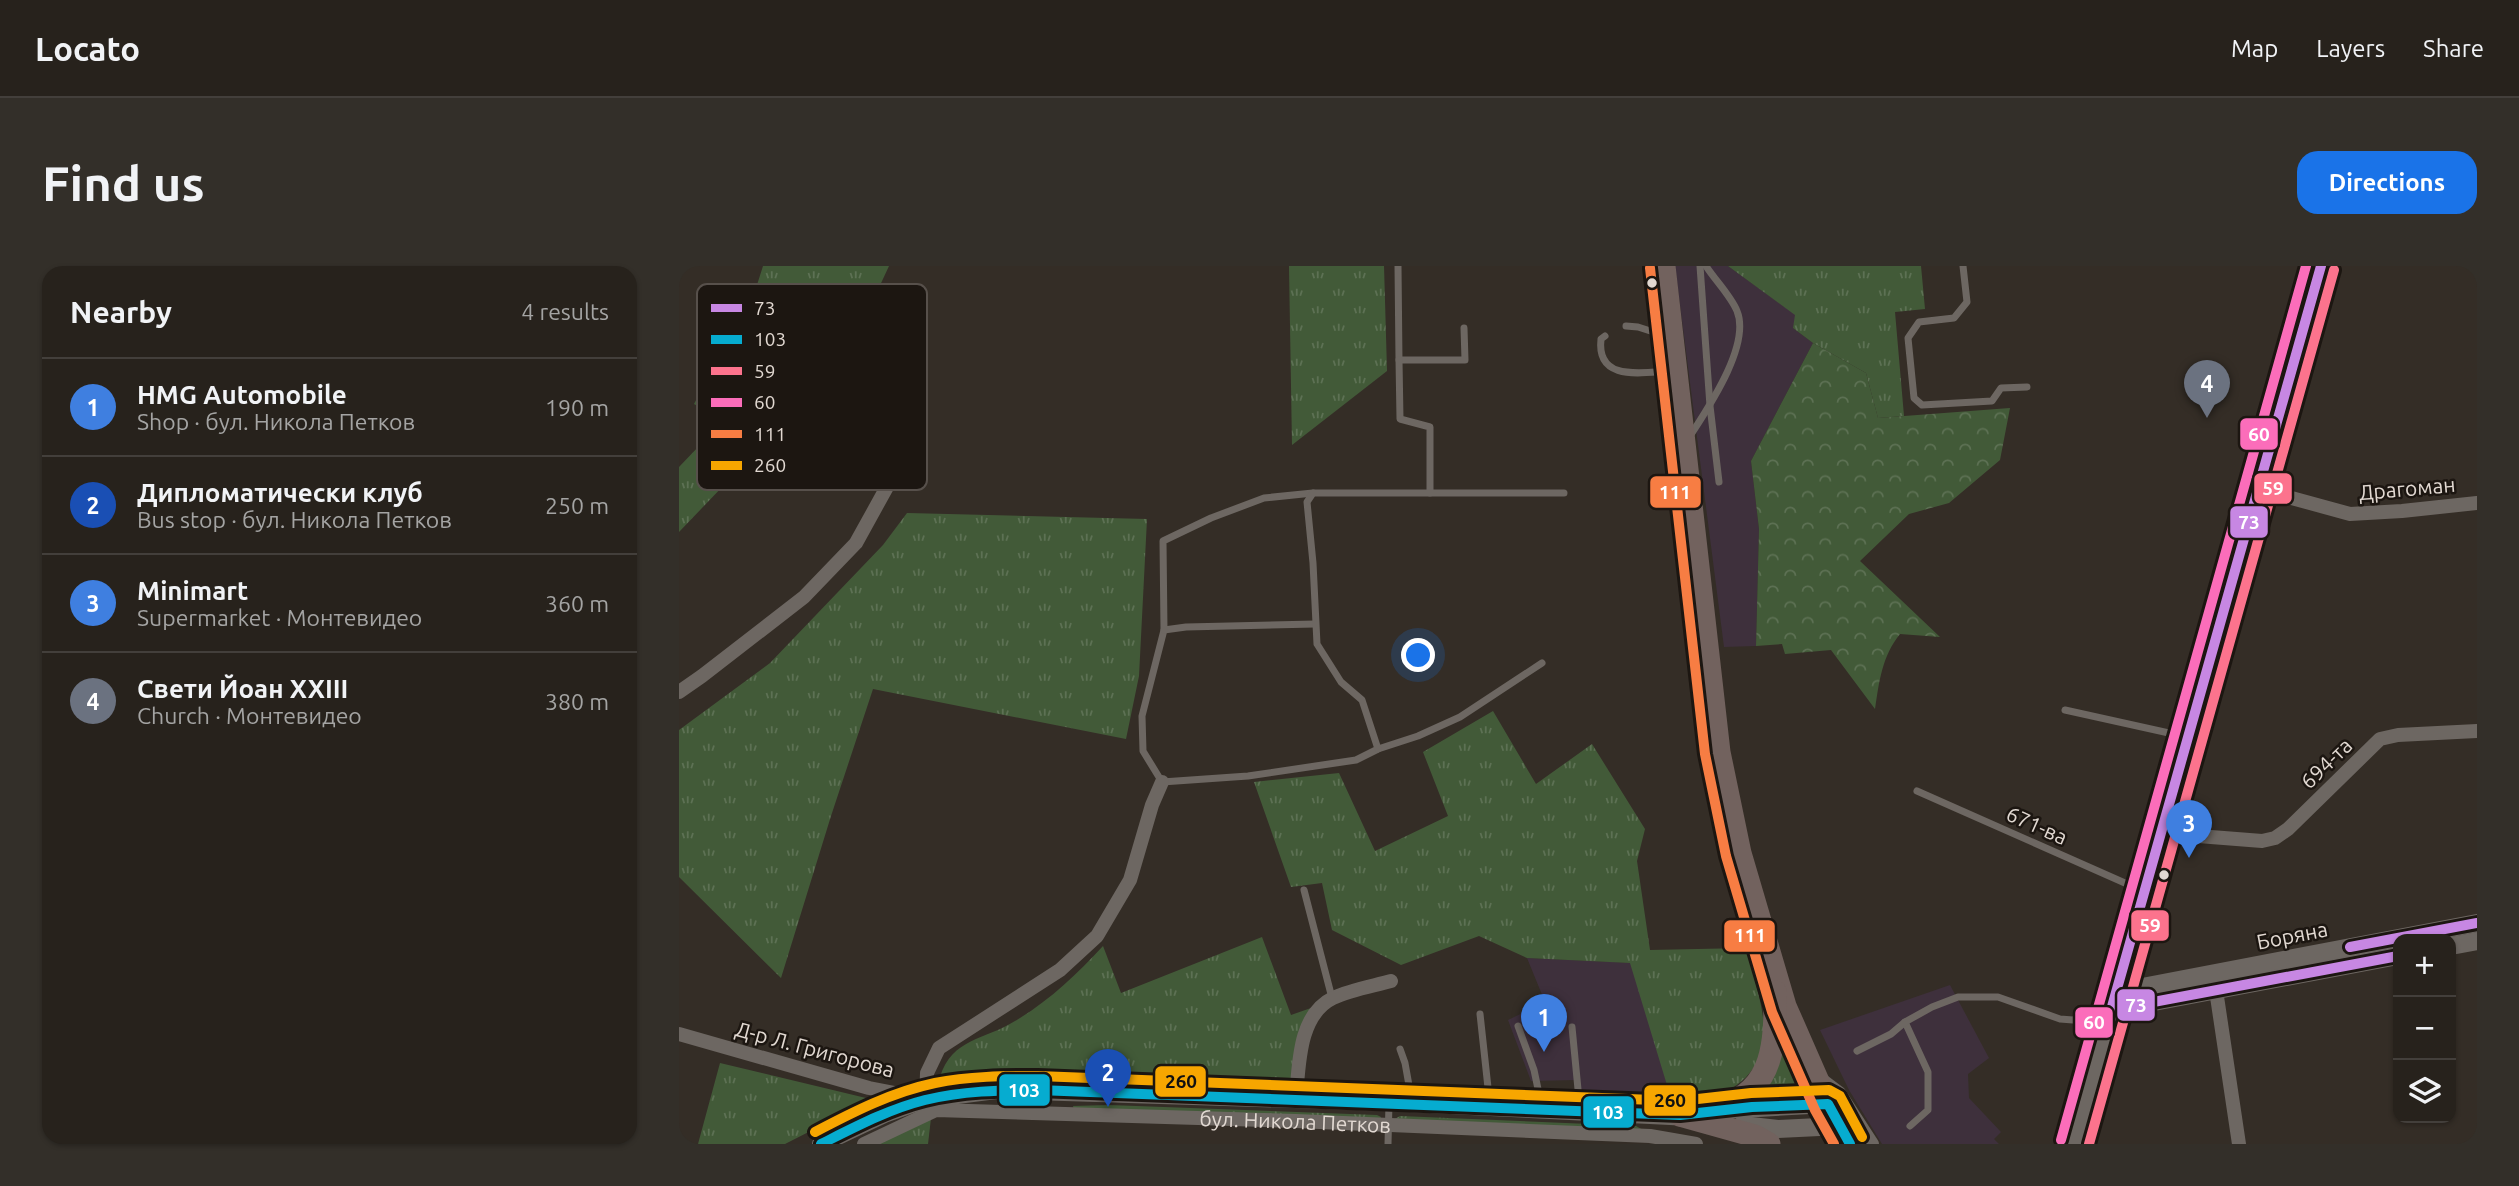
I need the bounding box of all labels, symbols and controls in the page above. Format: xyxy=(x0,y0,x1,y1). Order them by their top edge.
text: Locato xyxy=(35,30,140,67)
text: Map xyxy=(2231,35,2278,62)
text: Layers xyxy=(2316,35,2385,62)
text: Share xyxy=(2423,35,2484,62)
button: Directions xyxy=(2297,151,2477,214)
text: Find us xyxy=(42,155,205,210)
unlabelled marker xyxy=(1645,276,1659,290)
legend xyxy=(697,284,927,490)
text: Nearby xyxy=(70,295,172,329)
text: 73 xyxy=(754,297,775,319)
text: 4 results xyxy=(521,299,609,324)
text: 103 xyxy=(754,328,786,350)
text: 59 xyxy=(754,360,775,382)
pin: 4 xyxy=(2184,360,2230,418)
text: HMG Automobile xyxy=(137,380,347,409)
text: 60 xyxy=(754,391,775,413)
text: 1 xyxy=(87,395,99,420)
text: 190 m xyxy=(545,395,609,420)
text: Shop · бул. Никола Петков xyxy=(137,409,415,434)
line badge: 60 xyxy=(2239,417,2279,451)
text: 111 xyxy=(754,423,786,445)
text: 60 xyxy=(2248,423,2270,445)
text: 260 xyxy=(754,454,786,476)
line badge: 59 xyxy=(2253,472,2293,505)
street label: Драгоман xyxy=(2358,472,2456,504)
line badge: 111 xyxy=(1649,475,1702,509)
text: 59 xyxy=(2262,477,2284,499)
text: Дипломатически клуб xyxy=(137,478,423,507)
text: 111 xyxy=(1659,481,1691,503)
text: 2 xyxy=(87,493,99,518)
text: 250 m xyxy=(545,493,609,518)
line badge: 73 xyxy=(2229,505,2269,539)
text: Bus stop · бул. Никола Петков xyxy=(137,507,452,532)
text: 73 xyxy=(2238,511,2260,533)
text: Minimart xyxy=(137,576,248,605)
text: 3 xyxy=(87,591,99,616)
text: 360 m xyxy=(545,591,609,616)
text: Supermarket · Монтевидео xyxy=(137,605,422,630)
your location xyxy=(1401,638,1435,672)
text: Свети Йоан XXIII xyxy=(137,674,348,703)
text: 4 xyxy=(87,689,99,714)
text: 380 m xyxy=(545,689,609,714)
text: Church · Монтевидео xyxy=(137,703,362,728)
street label: 694-та xyxy=(2295,733,2357,793)
pin: 3 xyxy=(2166,800,2212,858)
street label: 671-ва xyxy=(2003,801,2071,849)
unlabelled marker xyxy=(2157,868,2171,882)
line badge: 59 xyxy=(2130,909,2170,942)
text: 59 xyxy=(2139,914,2161,936)
street label: Боряна xyxy=(2254,916,2330,954)
line badge: 111 xyxy=(1723,919,1776,953)
text: 111 xyxy=(1734,924,1766,946)
map controls xyxy=(2393,934,2456,1123)
button: + xyxy=(2393,934,2456,997)
line badge: 73 xyxy=(2116,988,2156,1022)
pin: 1 xyxy=(1521,994,1567,1052)
text: 73 xyxy=(2125,994,2147,1016)
button: − xyxy=(2393,997,2456,1060)
line badge: 60 xyxy=(2074,1006,2114,1039)
text: 60 xyxy=(2083,1011,2105,1033)
street label: Д-р Л. Григорова xyxy=(733,1016,897,1082)
pin: 2 xyxy=(1085,1049,1131,1107)
button: layers xyxy=(2393,1060,2456,1123)
line badge: 260 xyxy=(1154,1065,1207,1098)
text: 260 xyxy=(1165,1070,1197,1092)
line badge: 103 xyxy=(998,1073,1051,1107)
text: 103 xyxy=(1008,1079,1040,1101)
line badge: 260 xyxy=(1643,1084,1697,1117)
text: 260 xyxy=(1654,1089,1686,1111)
line badge: 103 xyxy=(1582,1095,1635,1129)
text: 103 xyxy=(1592,1101,1624,1123)
street label: бул. Никола Петков xyxy=(1199,1106,1392,1137)

